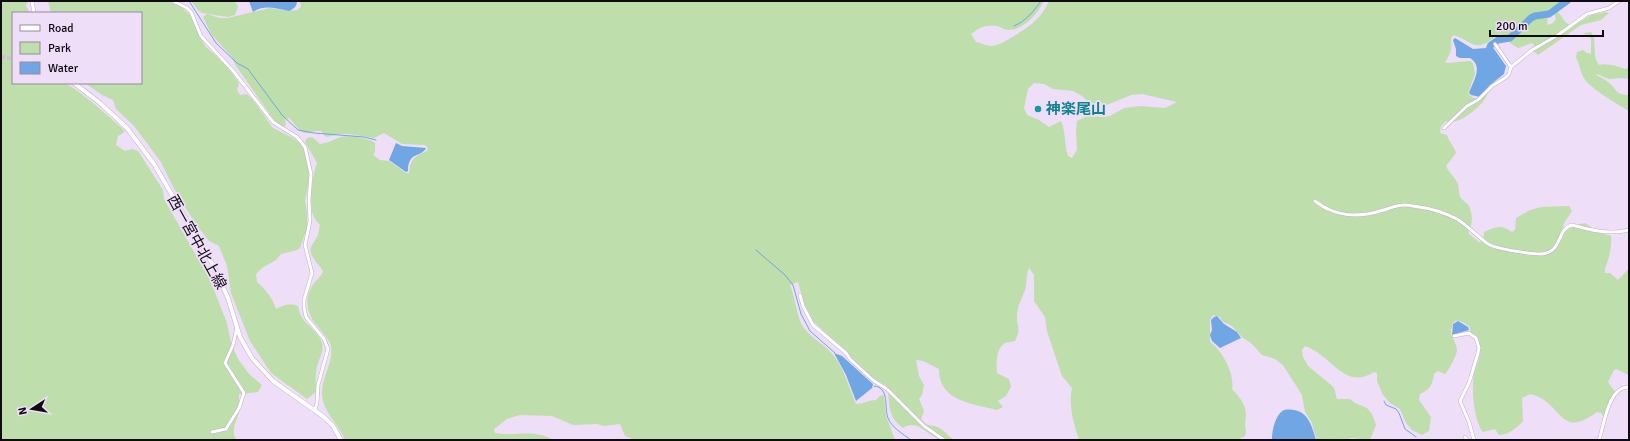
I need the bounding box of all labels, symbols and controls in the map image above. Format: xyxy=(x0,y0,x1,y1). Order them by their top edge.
legend xyxy=(12,12,142,84)
scale bar xyxy=(1490,12,1603,38)
text: 200 m xyxy=(1496,19,1528,34)
text: Road xyxy=(48,21,74,36)
text: Park xyxy=(48,41,71,56)
text: Water xyxy=(48,61,79,76)
place label: 神楽尾山 xyxy=(1045,100,1106,118)
marker: 神楽尾山 xyxy=(1033,104,1043,114)
street label: 西一宮中北上線 xyxy=(164,192,230,292)
north arrow xyxy=(12,389,52,429)
text: N xyxy=(16,406,30,416)

